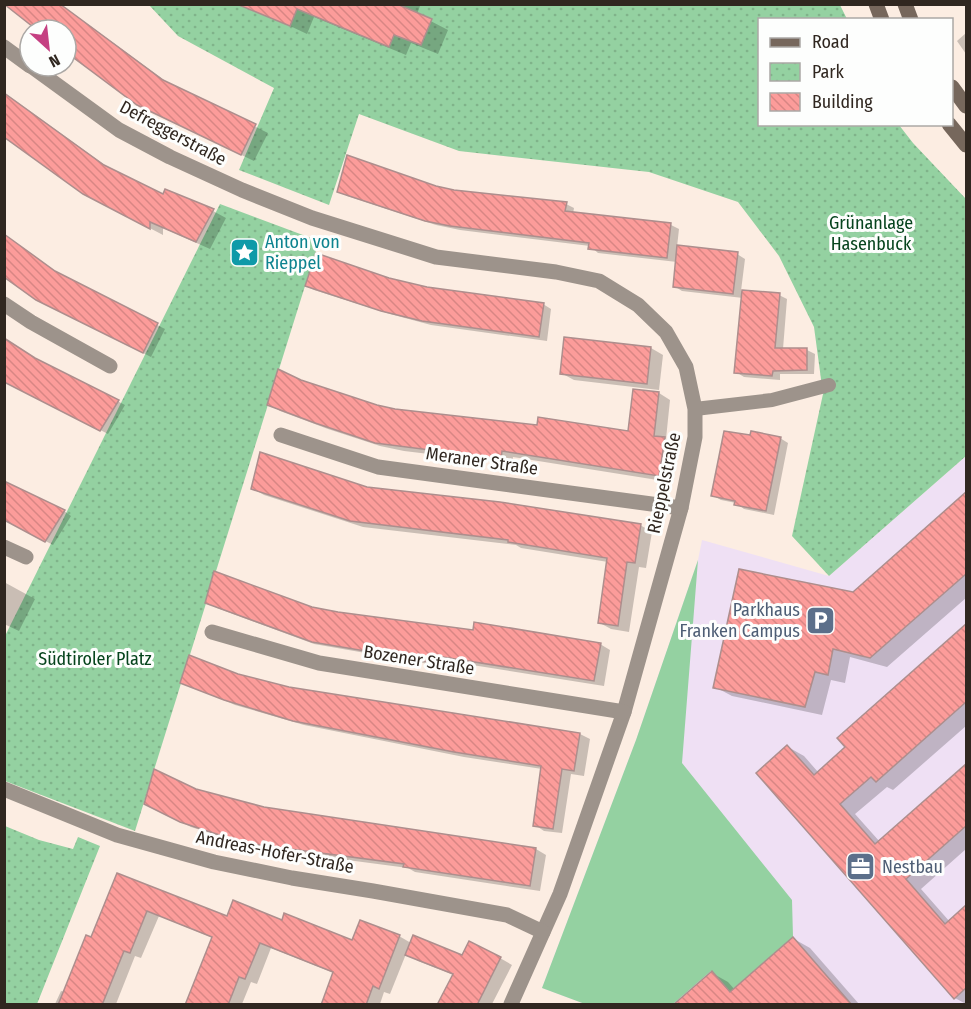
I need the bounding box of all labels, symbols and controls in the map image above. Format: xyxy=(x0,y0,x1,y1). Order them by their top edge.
north arrow xyxy=(18,18,78,78)
legend xyxy=(758,18,953,126)
text: Road xyxy=(812,31,849,53)
text: N xyxy=(46,50,63,72)
text: Park xyxy=(812,61,845,83)
text: Building xyxy=(812,91,873,113)
street label: Defreggerstraße xyxy=(116,96,230,170)
park label: Grünanlage Hasenbuck xyxy=(829,212,913,255)
place label: Anton von Rieppel xyxy=(265,231,340,274)
place icon: Anton von Rieppel xyxy=(228,236,260,268)
street label: Rieppelstraße xyxy=(643,430,685,536)
street label: Meraner Straße xyxy=(425,442,540,480)
place label: Parkhaus Franken Campus xyxy=(680,599,800,642)
parking icon: Parkhaus Franken Campus xyxy=(805,604,837,636)
street label: Bozener Straße xyxy=(362,640,476,680)
park label: Südtiroler Platz xyxy=(38,648,152,670)
street label: Andreas-Hofer-Straße xyxy=(194,826,356,878)
office icon: Nestbau xyxy=(845,851,877,883)
place label: Nestbau xyxy=(882,856,943,878)

